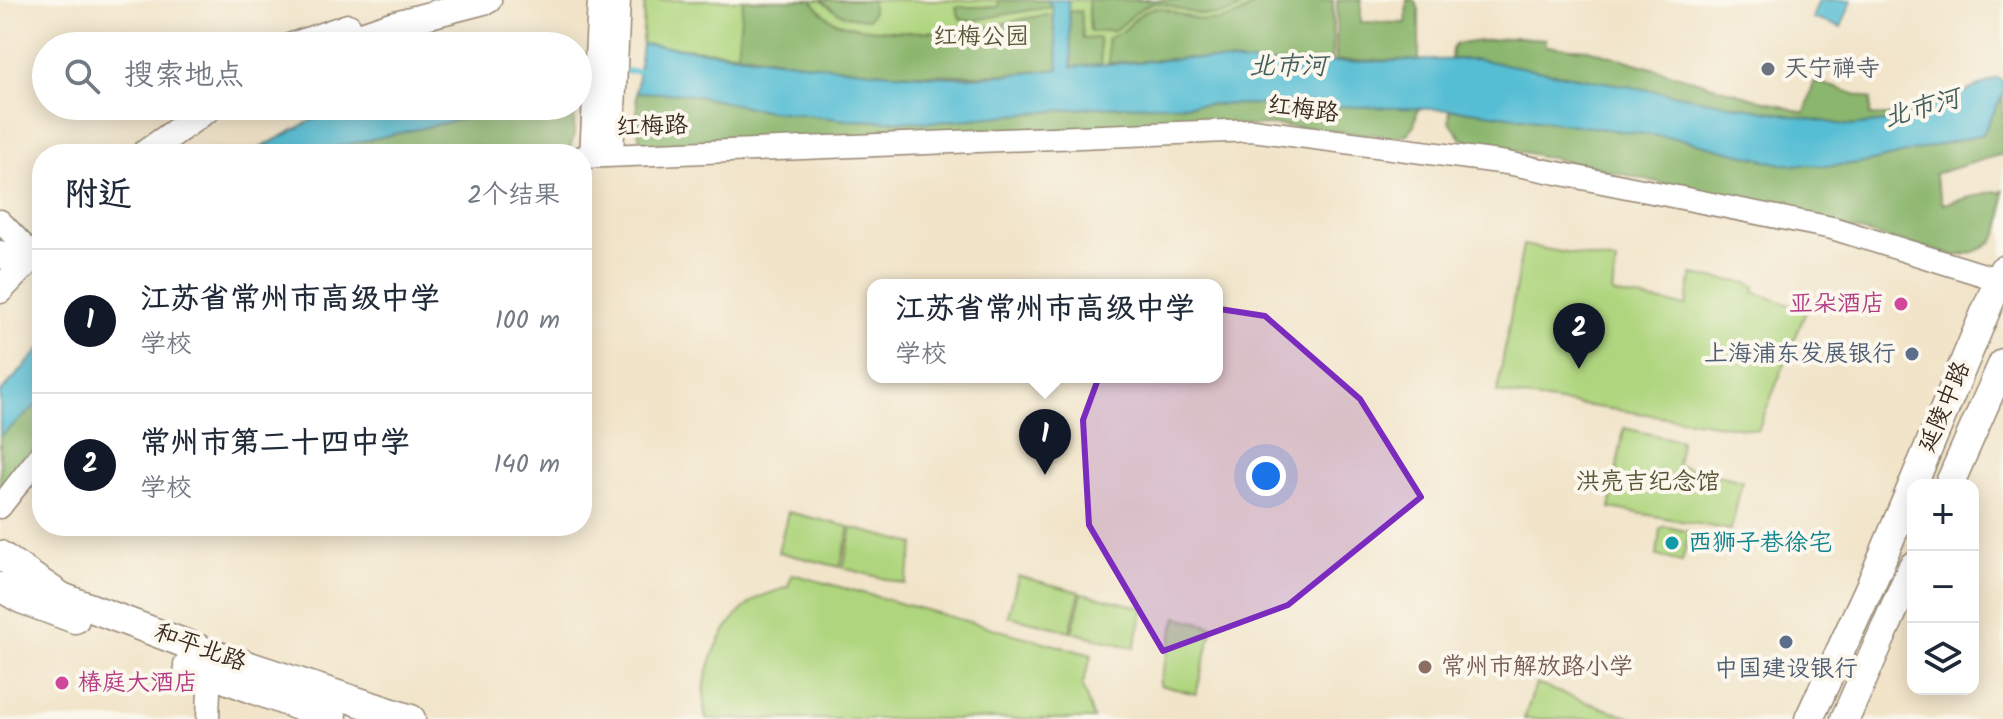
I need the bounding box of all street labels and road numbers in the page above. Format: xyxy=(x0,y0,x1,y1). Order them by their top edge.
street label: 红梅路 xyxy=(1265,86,1341,134)
street label: 红梅路 xyxy=(615,106,689,148)
street label: 延陵中路 xyxy=(1908,355,1982,459)
street label: 和平北路 xyxy=(148,613,252,683)

